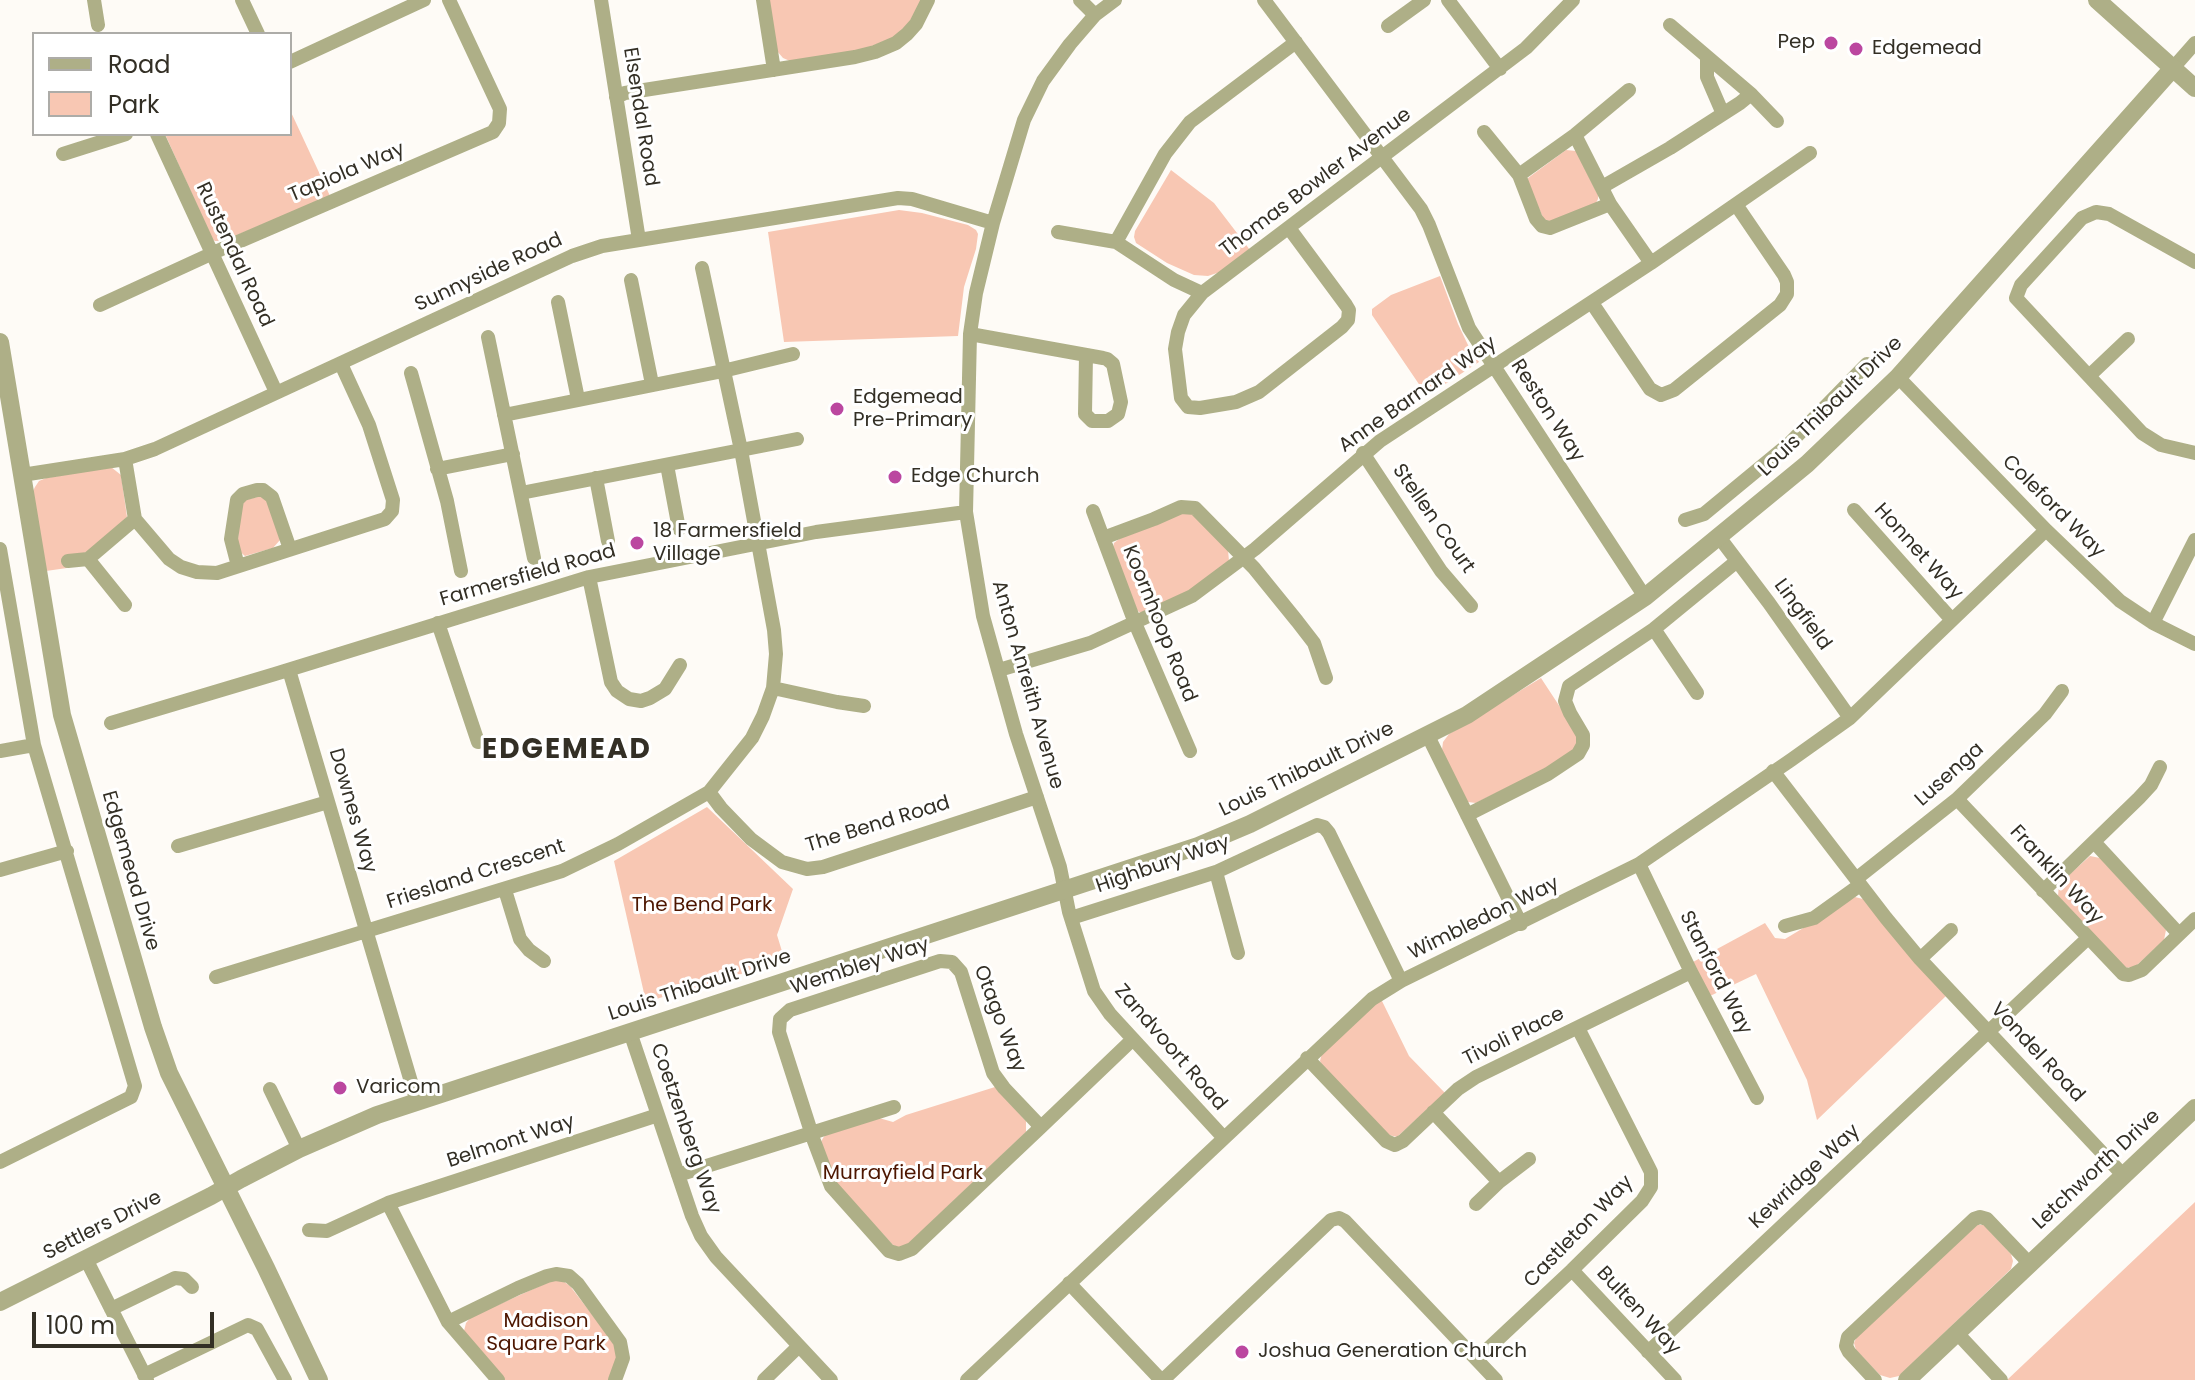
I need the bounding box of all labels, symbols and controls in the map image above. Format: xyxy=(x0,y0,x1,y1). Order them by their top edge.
place label: Pep xyxy=(1778,31,1815,55)
legend xyxy=(32,32,292,136)
marker: Pep xyxy=(1822,34,1840,52)
place label: Edgemead xyxy=(1872,37,1982,61)
marker: Edgemead xyxy=(1847,40,1865,58)
street label: Elsendal Road xyxy=(617,46,663,188)
text: Road xyxy=(108,48,170,81)
text: Park xyxy=(108,88,159,121)
street label: Thomas Bowler Avenue xyxy=(1216,103,1416,263)
street label: Tapiola Way xyxy=(285,138,409,208)
street label: Rustendal Road xyxy=(190,179,278,331)
street label: Sunnyside Road xyxy=(411,228,567,318)
street label: Anne Barnard Way xyxy=(1335,332,1501,458)
street label: Louis Thibault Drive xyxy=(1754,332,1908,482)
street label: Reston Way xyxy=(1505,355,1589,467)
place label: Edgemead Pre-Primary xyxy=(853,386,972,433)
marker: Edgemead Pre-Primary xyxy=(828,400,846,418)
street label: Coleford Way xyxy=(1997,451,2109,563)
street label: Stellen Court xyxy=(1387,460,1479,578)
place label: Edge Church xyxy=(911,465,1039,489)
marker: Edge Church xyxy=(886,468,904,486)
street label: Honnet Way xyxy=(1868,499,1968,605)
place label: 18 Farmersfield Village xyxy=(653,520,802,567)
marker: 18 Farmersfield Village xyxy=(628,534,646,552)
street label: Farmersfield Road xyxy=(437,539,619,613)
street label: Koornhoop Road xyxy=(1117,542,1201,706)
street label: Lingfield xyxy=(1768,575,1836,655)
street label: Anton Anreith Avenue xyxy=(986,578,1068,792)
street label: Louis Thibault Drive xyxy=(1216,717,1398,823)
district label: EDGEMEAD xyxy=(482,734,652,768)
street label: Lusenga xyxy=(1911,738,1989,812)
street label: Downes Way xyxy=(323,746,381,876)
street label: Edgemead Drive xyxy=(96,788,164,954)
street label: The Bend Road xyxy=(803,792,953,858)
street label: Franklin Way xyxy=(2004,821,2108,929)
street label: Highbury Way xyxy=(1093,831,1233,899)
street label: Friesland Crescent xyxy=(384,835,568,915)
street label: Wimbledon Way xyxy=(1405,872,1563,966)
park label: The Bend Park xyxy=(632,894,772,918)
street label: Stanford Way xyxy=(1674,907,1756,1039)
street label: Wembley Way xyxy=(788,933,932,1001)
street label: Louis Thibault Drive xyxy=(605,945,795,1027)
street label: Otago Way xyxy=(968,962,1030,1076)
street label: Zandvoort Road xyxy=(1109,980,1231,1116)
street label: Vondel Road xyxy=(1985,998,2089,1108)
street label: Tivoli Place xyxy=(1460,1002,1568,1072)
street label: Coetzenberg Way xyxy=(645,1041,725,1217)
place label: Varicom xyxy=(356,1076,441,1100)
marker: Varicom xyxy=(331,1079,349,1097)
street label: Letchworth Drive xyxy=(2028,1105,2166,1235)
street label: Belmont Way xyxy=(444,1110,578,1174)
street label: Kewridge Way xyxy=(1745,1120,1865,1234)
park label: Murrayfield Park xyxy=(823,1162,983,1186)
street label: Castleton Way xyxy=(1519,1171,1639,1293)
street label: Settlers Drive xyxy=(40,1186,166,1266)
street label: Bulten Way xyxy=(1591,1262,1685,1360)
scale bar xyxy=(36,1296,218,1346)
text: 100 m xyxy=(46,1309,115,1342)
park label: Madison Square Park xyxy=(486,1310,606,1357)
place label: Joshua Generation Church xyxy=(1258,1340,1527,1364)
marker: Joshua Generation Church xyxy=(1233,1343,1251,1361)

